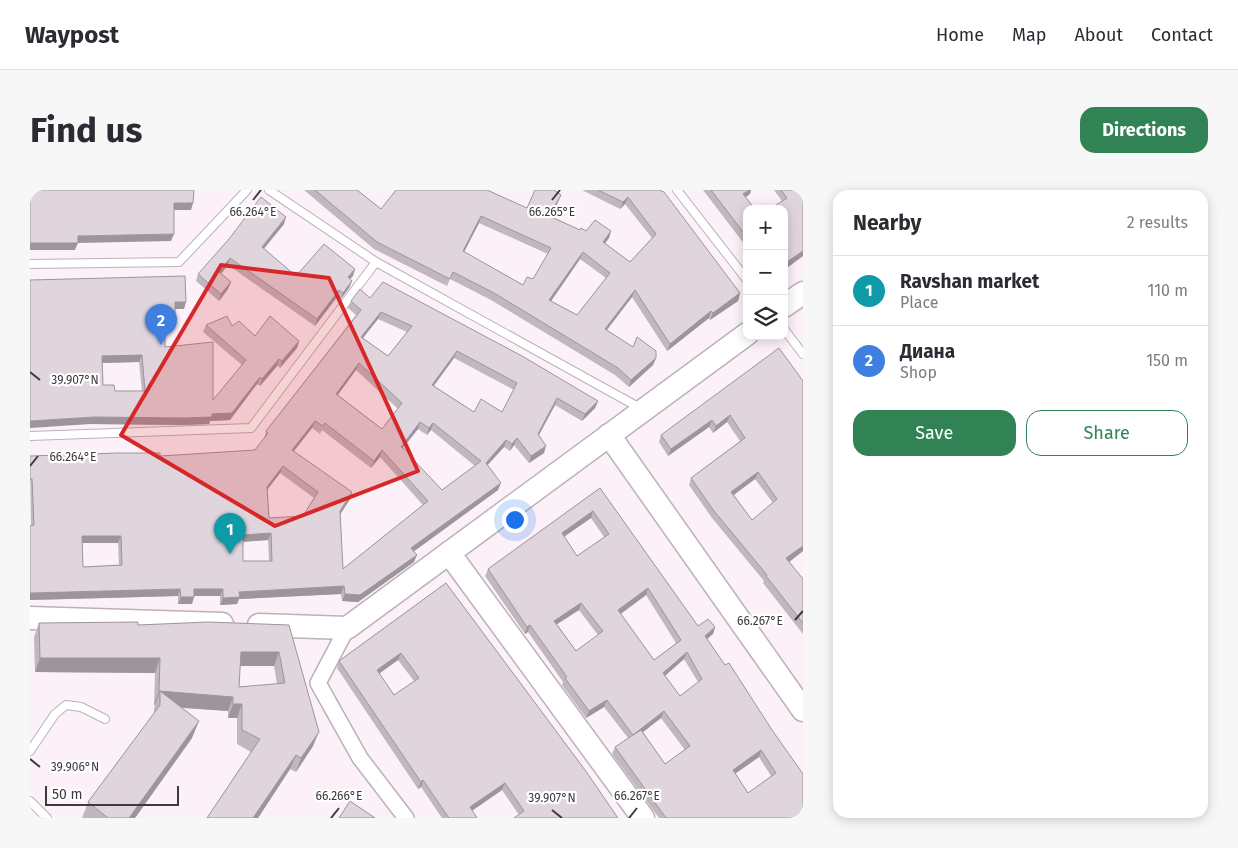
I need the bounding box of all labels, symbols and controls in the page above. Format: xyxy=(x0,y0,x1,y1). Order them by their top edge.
text: Waypost xyxy=(25,21,119,49)
text: Home xyxy=(936,24,984,46)
text: Map xyxy=(1012,24,1046,46)
text: About xyxy=(1074,24,1123,46)
text: Contact xyxy=(1151,24,1213,46)
button: Directions xyxy=(1080,107,1208,153)
text: Find us xyxy=(30,109,142,151)
text: 66.264°E xyxy=(229,205,277,219)
text: 66.265°E xyxy=(529,205,575,219)
map controls xyxy=(743,205,788,340)
button: + xyxy=(743,205,788,250)
text: Nearby xyxy=(853,210,921,236)
text: 2 results xyxy=(1127,213,1188,232)
button: − xyxy=(743,250,788,295)
text: Ravshan market xyxy=(900,270,1039,293)
text: 1 xyxy=(865,281,873,300)
text: 110 m xyxy=(1147,281,1188,300)
text: Place xyxy=(900,293,939,312)
button: layers xyxy=(743,295,788,340)
pin: 2 xyxy=(145,304,177,345)
text: Диана xyxy=(900,340,955,363)
text: 2 xyxy=(865,351,873,370)
text: 150 m xyxy=(1146,351,1188,370)
text: Shop xyxy=(900,363,937,382)
text: 39.907°N xyxy=(51,373,99,387)
button: Save xyxy=(853,410,1016,456)
button: Share xyxy=(1026,410,1188,456)
text: 66.264°E xyxy=(49,450,97,464)
your location xyxy=(502,507,528,533)
pin: 1 xyxy=(214,513,246,554)
text: 66.267°E xyxy=(737,614,783,628)
text: 39.906°N xyxy=(51,760,99,774)
scale bar xyxy=(45,783,179,806)
text: 50 m xyxy=(52,786,83,803)
text: 66.266°E xyxy=(316,789,362,803)
text: 66.267°E xyxy=(614,789,660,803)
text: 39.907°N xyxy=(528,791,576,805)

